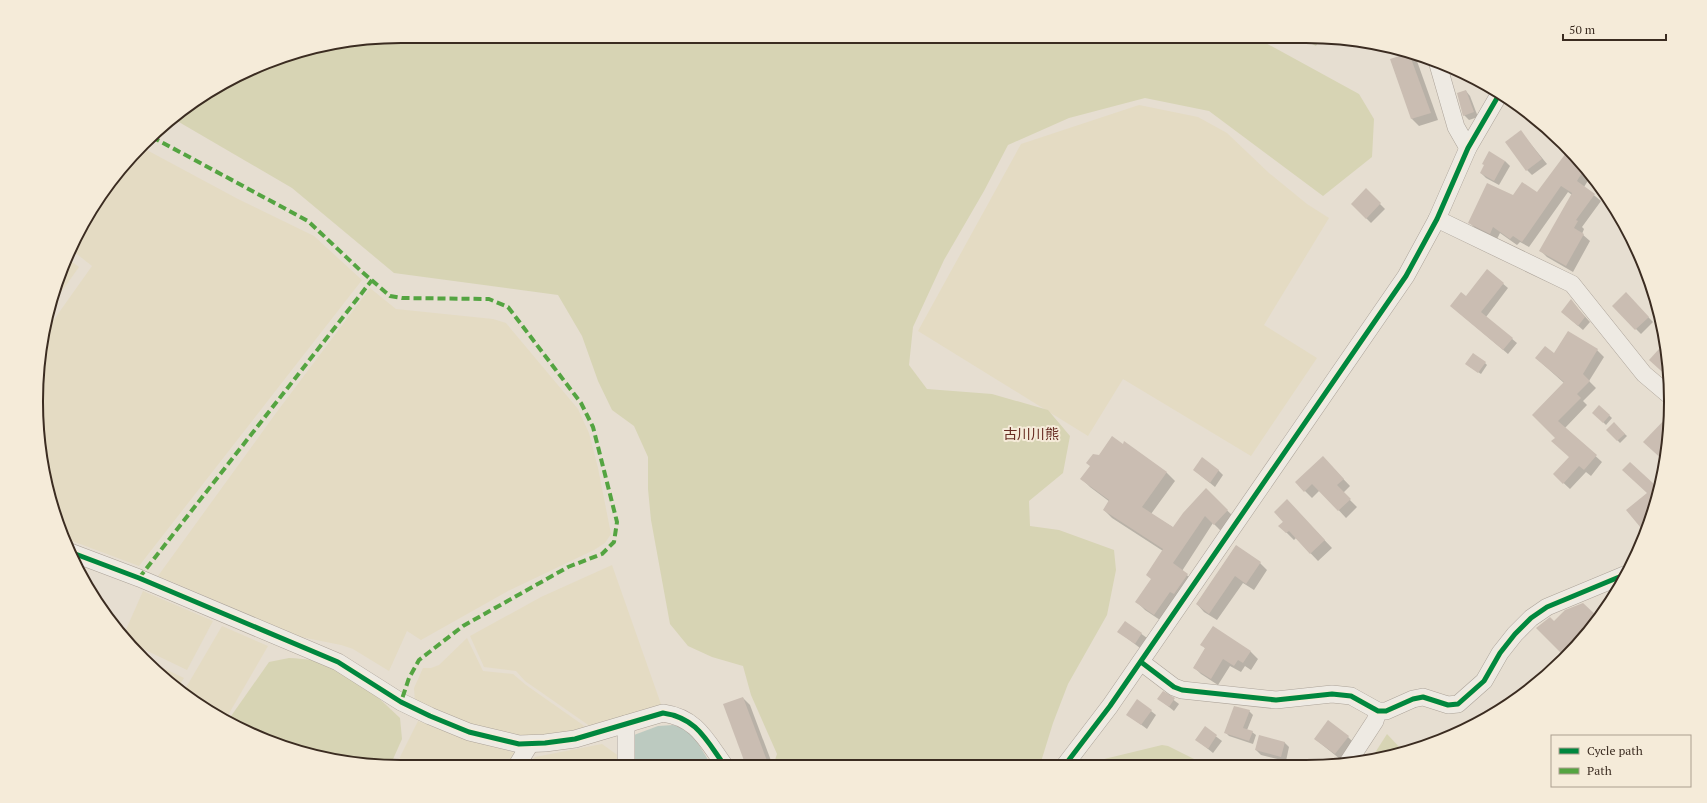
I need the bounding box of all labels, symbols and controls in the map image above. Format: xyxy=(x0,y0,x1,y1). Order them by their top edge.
scale bar xyxy=(1563,16,1666,42)
text: 50 m xyxy=(1569,22,1596,37)
district label: 古川川熊 xyxy=(1003,424,1059,443)
legend xyxy=(1551,735,1691,787)
text: Cycle path xyxy=(1587,743,1643,758)
text: Path xyxy=(1587,763,1612,778)

